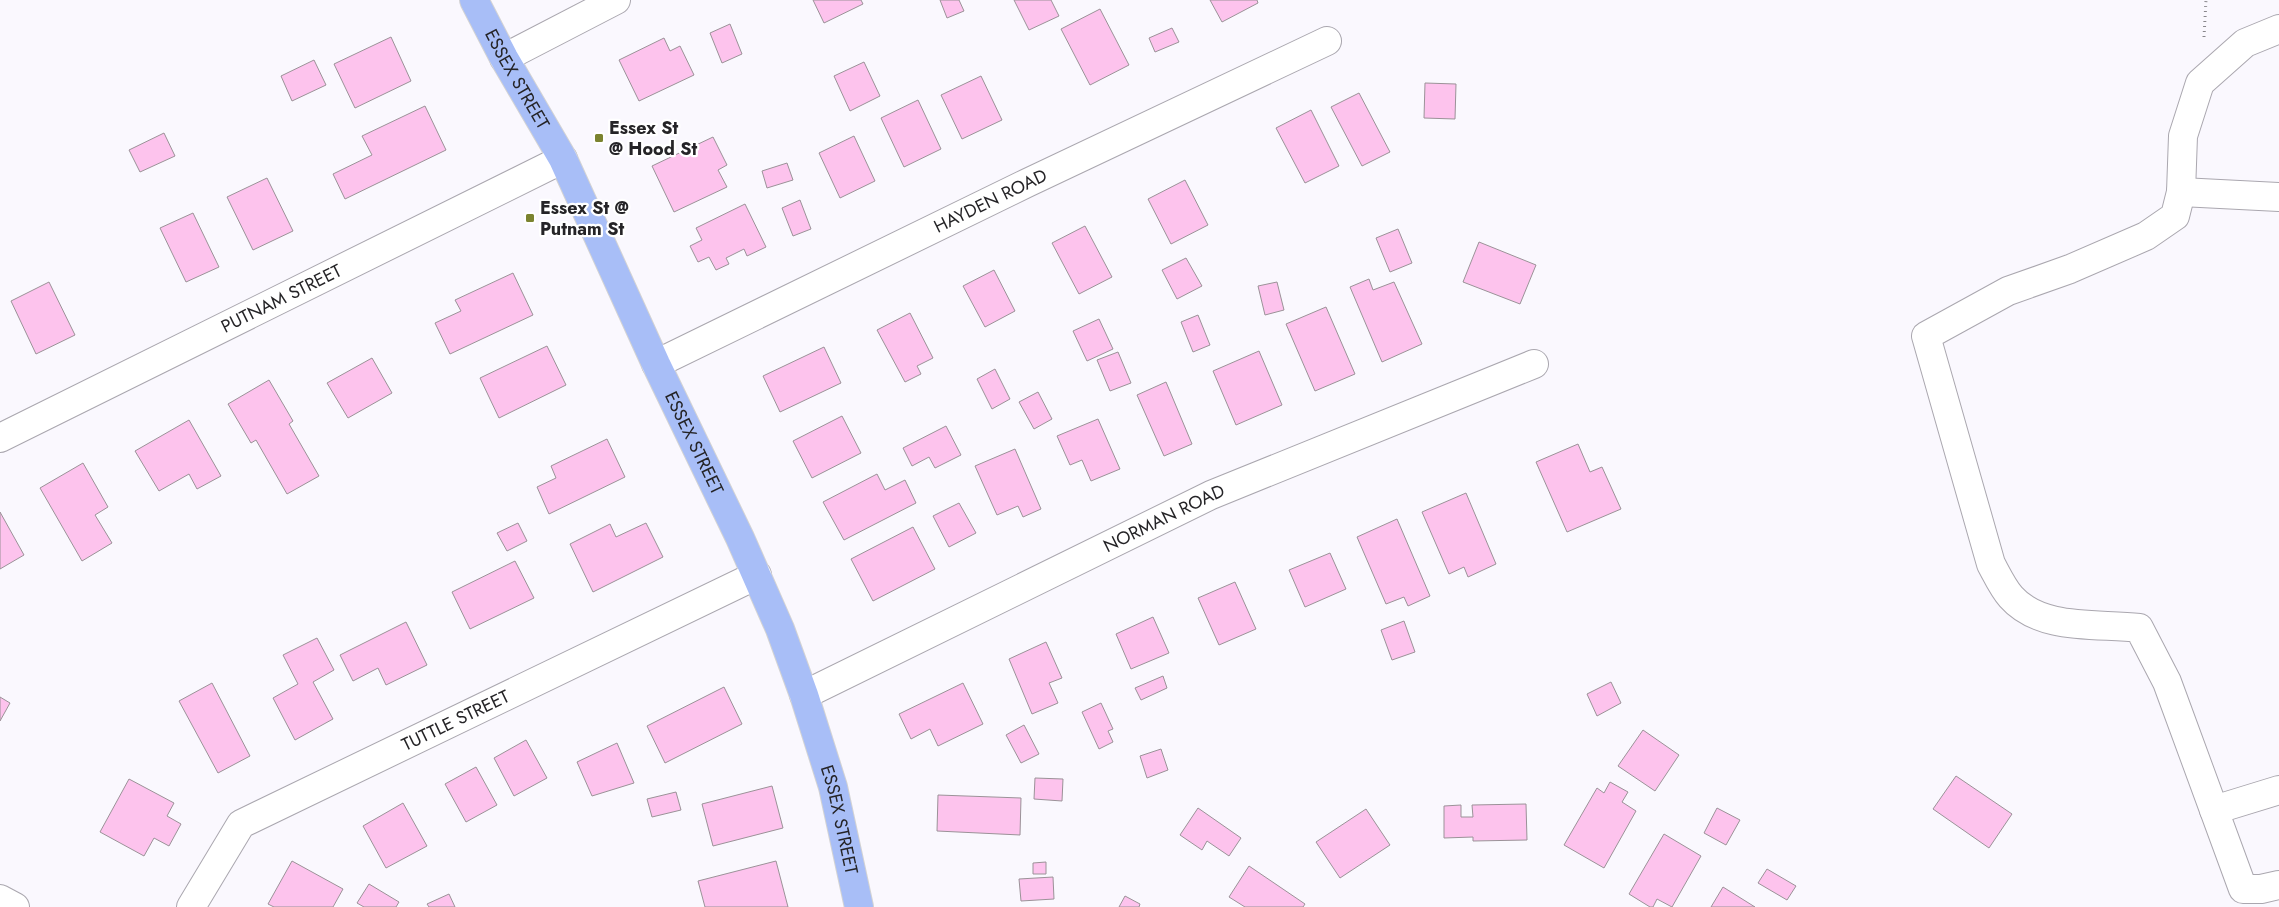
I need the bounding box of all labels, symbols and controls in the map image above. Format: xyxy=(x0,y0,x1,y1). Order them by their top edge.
street label: ESSEX STREET xyxy=(478,24,556,135)
place label: Essex St @ Hood St xyxy=(609,115,697,162)
marker: Essex St @ Hood St xyxy=(593,132,605,144)
street label: HAYDEN ROAD xyxy=(929,162,1051,240)
place label: Essex St @ Putnam St xyxy=(540,195,629,242)
marker: Essex St @ Putnam St xyxy=(524,212,536,224)
street label: PUTNAM STREET xyxy=(216,257,347,340)
street label: ESSEX STREET xyxy=(658,387,730,499)
street label: NORMAN ROAD xyxy=(1099,478,1228,559)
street label: TUTTLE STREET xyxy=(397,683,514,758)
street label: ESSEX STREET xyxy=(814,762,865,877)

